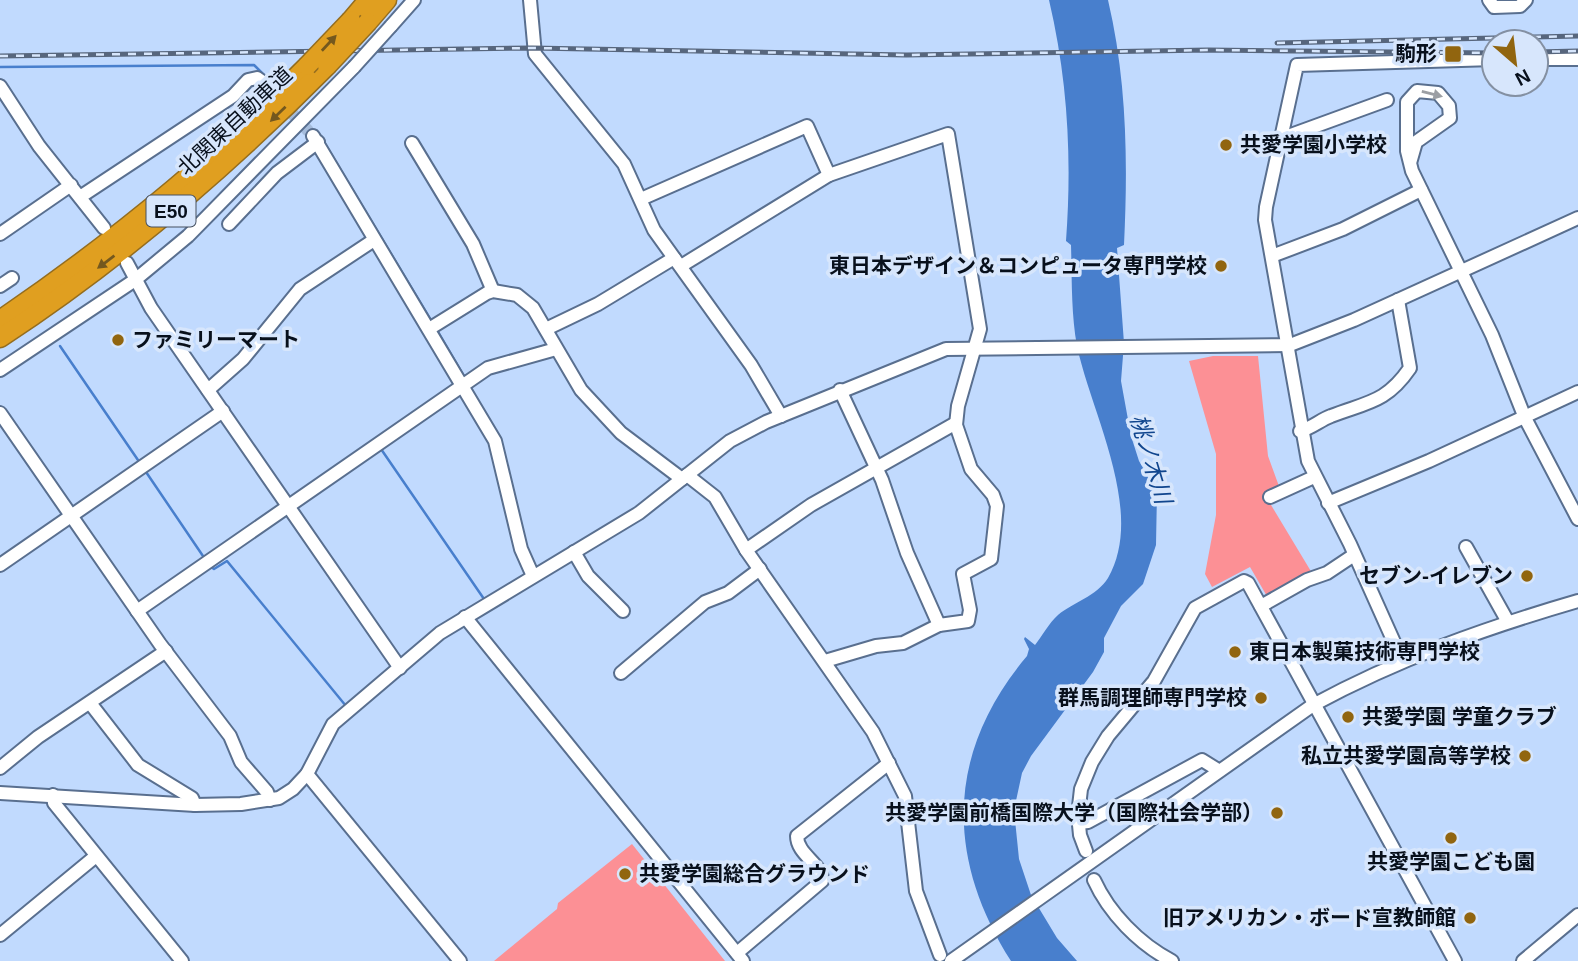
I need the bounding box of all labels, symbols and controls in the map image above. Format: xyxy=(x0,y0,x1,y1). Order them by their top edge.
north arrow xyxy=(1480,28,1550,98)
one-way arrow xyxy=(321,34,337,52)
place label: 駒形 xyxy=(1395,42,1437,65)
marker: 駒形 xyxy=(1443,44,1463,64)
street label: 北関東自動車道 xyxy=(173,62,296,179)
text: N xyxy=(1512,65,1534,90)
one-way arrow xyxy=(1421,89,1443,100)
one-way arrow xyxy=(270,106,287,123)
place label: 共愛学園小学校 xyxy=(1240,133,1387,156)
marker: 共愛学園小学校 xyxy=(1218,137,1234,153)
road number: E50 xyxy=(146,196,196,226)
place label: 東日本デザイン＆コンピュータ専門学校 xyxy=(829,254,1207,277)
one-way arrow xyxy=(97,255,115,269)
marker: 東日本デザイン＆コンピュータ専門学校 xyxy=(1213,258,1229,274)
place label: ファミリーマート xyxy=(132,328,300,351)
marker: ファミリーマート xyxy=(110,332,126,348)
water label: 桃ノ木川 xyxy=(1125,411,1178,510)
place label: セブン-イレブン xyxy=(1359,564,1513,587)
marker: セブン-イレブン xyxy=(1519,568,1535,584)
place label: 東日本製菓技術専門学校 xyxy=(1249,640,1480,663)
marker: 東日本製菓技術専門学校 xyxy=(1227,644,1243,660)
place label: 群馬調理師専門学校 xyxy=(1058,686,1247,709)
marker: 群馬調理師専門学校 xyxy=(1253,690,1269,706)
place label: 共愛学園 学童クラブ xyxy=(1362,705,1557,728)
marker: 共愛学園 学童クラブ xyxy=(1340,709,1356,725)
place label: 私立共愛学園高等学校 xyxy=(1301,744,1511,767)
marker: 私立共愛学園高等学校 xyxy=(1517,748,1533,764)
place label: 共愛学園前橋国際大学（国際社会学部） xyxy=(885,801,1263,824)
marker: 共愛学園前橋国際大学（国際社会学部） xyxy=(1269,805,1285,821)
marker: 共愛学園こども園 xyxy=(1443,830,1459,846)
place label: 共愛学園こども園 xyxy=(1367,850,1535,873)
place label: 共愛学園総合グラウンド xyxy=(639,862,870,885)
marker: 共愛学園総合グラウンド xyxy=(617,866,633,882)
place label: 旧アメリカン・ボード宣教師館 xyxy=(1163,906,1456,929)
marker: 旧アメリカン・ボード宣教師館 xyxy=(1462,910,1478,926)

